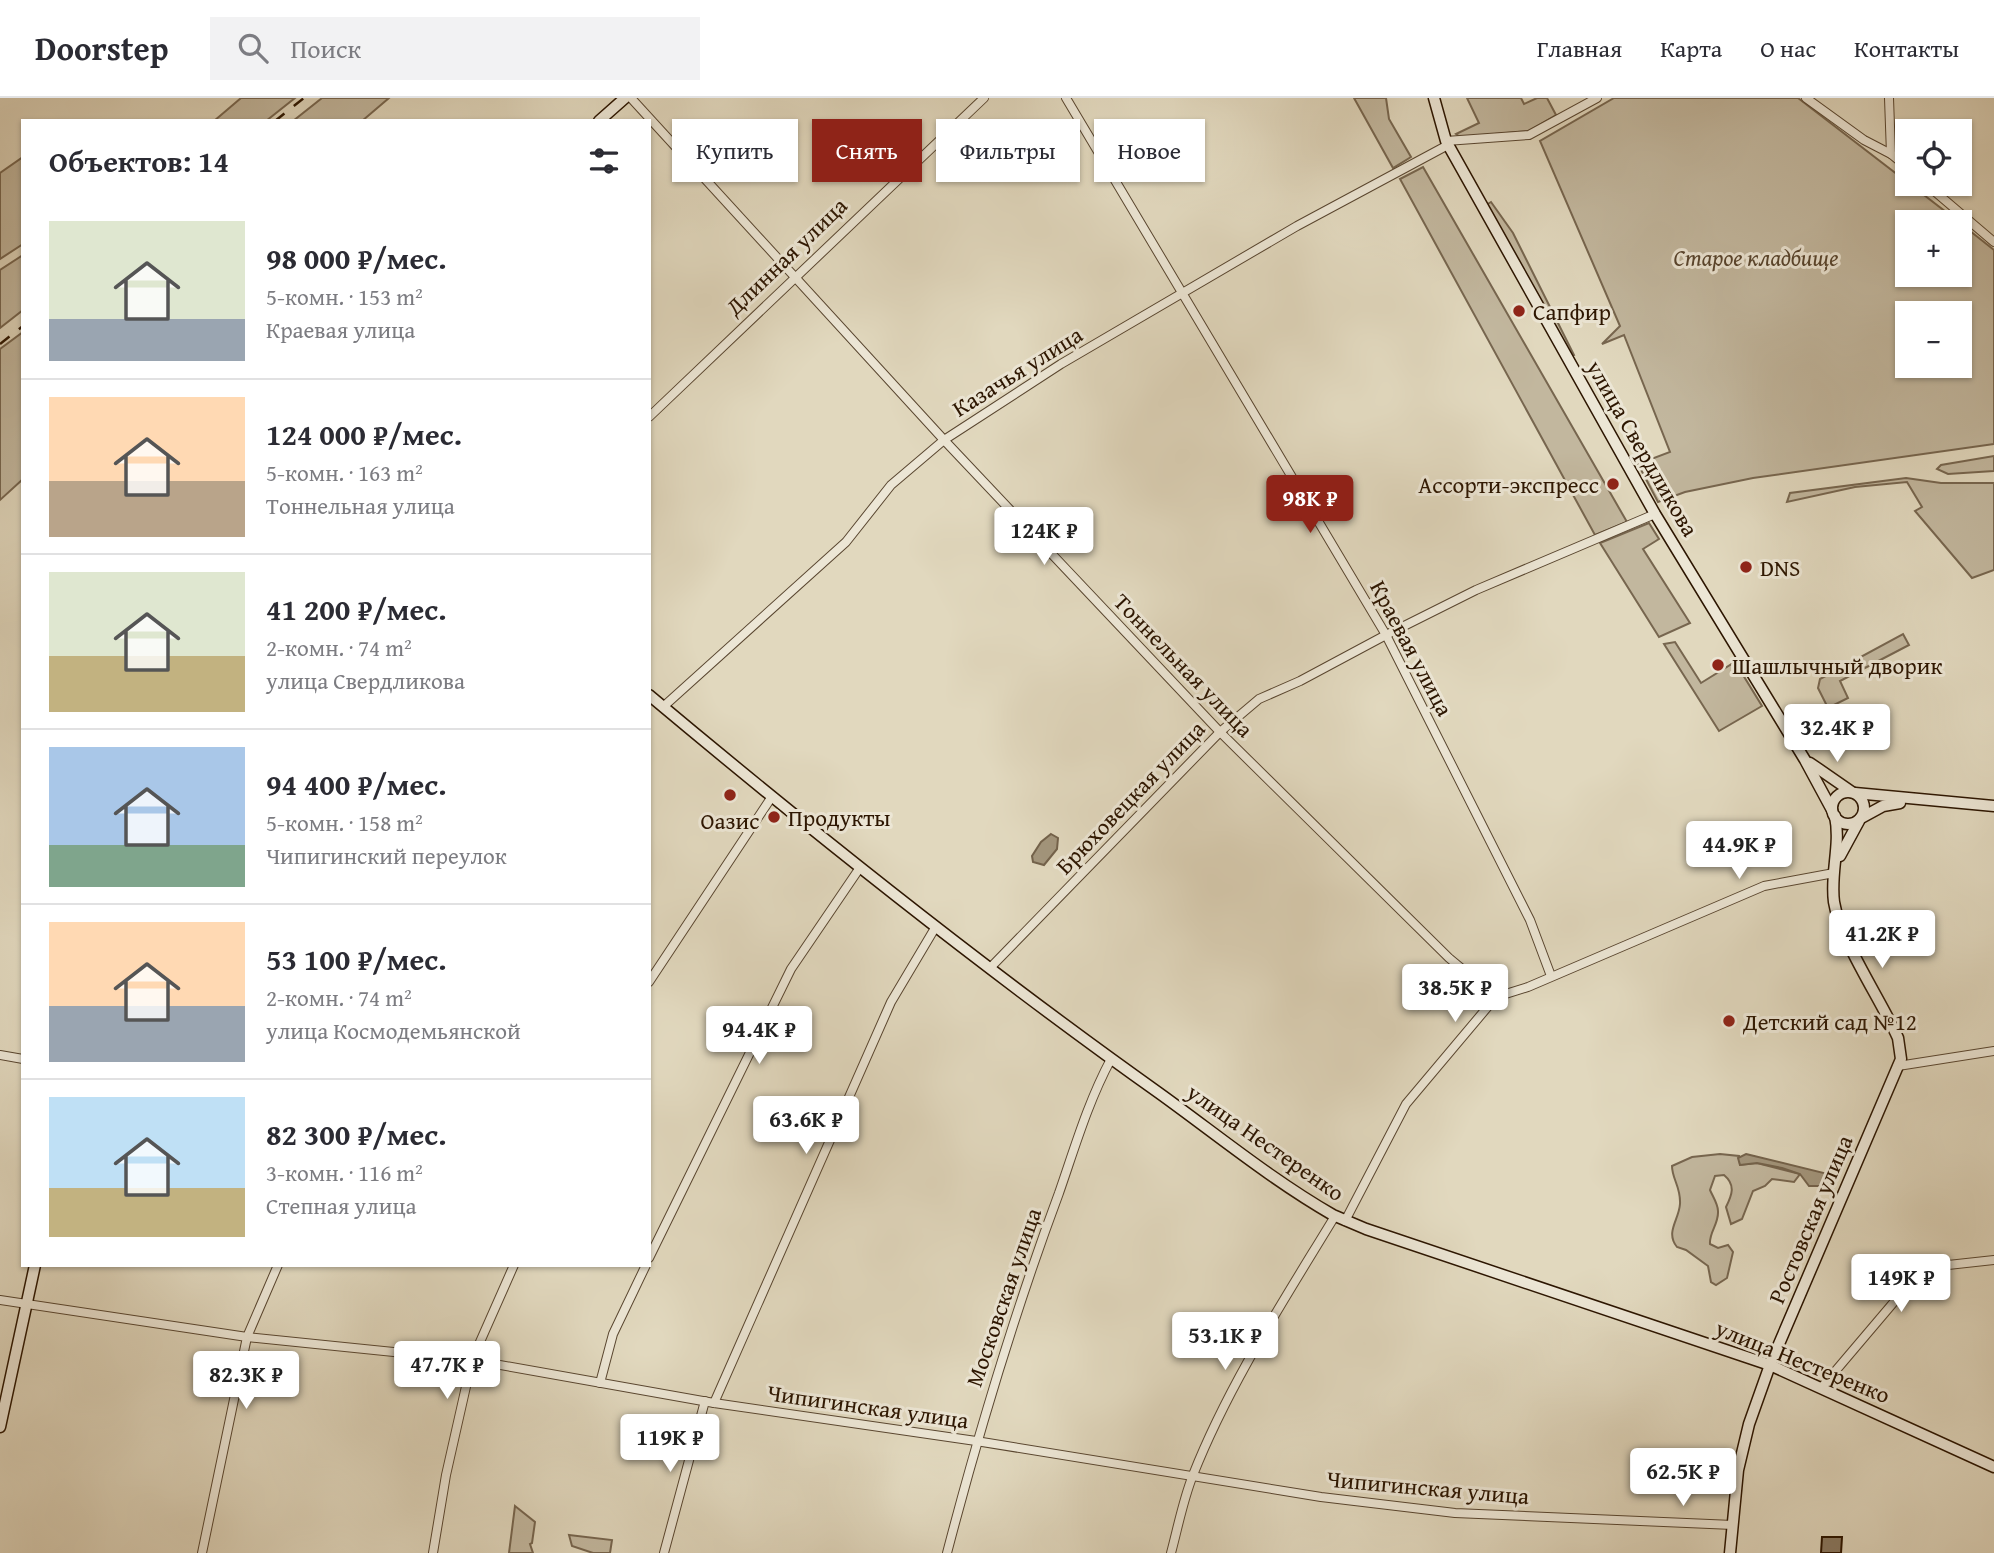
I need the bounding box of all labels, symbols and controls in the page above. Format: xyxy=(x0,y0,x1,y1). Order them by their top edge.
search box xyxy=(210,17,700,80)
text: Doorstep xyxy=(35,24,168,72)
icon: search xyxy=(234,29,272,67)
text: Поиск xyxy=(290,29,361,68)
text: Главная xyxy=(1537,31,1622,66)
text: Карта xyxy=(1660,31,1722,66)
text: О нас xyxy=(1760,31,1816,66)
text: Контакты xyxy=(1854,31,1959,66)
chip: Купить xyxy=(672,119,798,182)
chip: Снять xyxy=(812,119,922,182)
chip: Фильтры xyxy=(936,119,1080,182)
chip: Новое xyxy=(1094,119,1205,182)
map controls xyxy=(1895,119,1972,378)
button: locate xyxy=(1895,119,1972,196)
text: Объектов: 14 xyxy=(49,139,229,183)
icon: filters xyxy=(585,142,623,180)
street label: Длинная улица xyxy=(717,189,854,323)
button: + xyxy=(1895,210,1972,287)
text: 98 000 ₽/мес. xyxy=(266,236,447,280)
park label: Старое кладбище xyxy=(1674,241,1838,274)
icon: home xyxy=(105,249,189,333)
text: 5-комн. · 153 m² xyxy=(266,280,423,313)
place label: Сапфир xyxy=(1533,295,1611,328)
button: − xyxy=(1895,301,1972,378)
marker: Сапфир xyxy=(1511,303,1527,319)
text: Краевая улица xyxy=(266,313,415,346)
street label: Казачья улица xyxy=(946,318,1089,424)
street label: улица Свердликова xyxy=(1578,353,1707,542)
text: 124 000 ₽/мес. xyxy=(266,412,462,456)
icon: home xyxy=(105,425,189,509)
text: 5-комн. · 163 m² xyxy=(266,456,423,489)
place label: Ассорти-экспресс xyxy=(1418,468,1599,501)
pin: 98K ₽ xyxy=(1261,476,1359,535)
marker: Ассорти-экспресс xyxy=(1605,476,1621,492)
text: 98K ₽ xyxy=(1282,481,1338,514)
text: Тоннельная улица xyxy=(266,489,455,522)
pin: 124K ₽ xyxy=(987,508,1101,567)
text: 124K ₽ xyxy=(1010,513,1078,546)
place label: DNS xyxy=(1760,551,1800,584)
marker: DNS xyxy=(1738,559,1754,575)
street label: Краевая улица xyxy=(1362,574,1462,722)
street label: Тоннельная улица xyxy=(1107,586,1261,744)
text: 41 200 ₽/мес. xyxy=(266,587,447,631)
icon: home xyxy=(105,600,189,684)
text: 2-комн. · 74 m² xyxy=(266,631,412,664)
place label: Шашлычный дворик xyxy=(1732,649,1942,682)
marker: Шашлычный дворик xyxy=(1710,657,1726,673)
text: улица Свердликова xyxy=(266,664,465,697)
pin: 32.4K ₽ xyxy=(1772,704,1902,764)
text: 32.4K ₽ xyxy=(1800,710,1874,743)
street label: Брюховецкая улица xyxy=(1048,713,1212,881)
text: 94 400 ₽/мес. xyxy=(266,762,447,806)
icon: home xyxy=(105,775,189,859)
marker: Оазис xyxy=(722,787,738,803)
place label: Продукты xyxy=(788,801,890,834)
place label: Оазис xyxy=(701,804,759,837)
text: 5-комн. · 158 m² xyxy=(266,806,423,839)
marker: Продукты xyxy=(766,809,782,825)
pin: 44.9K ₽ xyxy=(1674,822,1804,881)
text: 44.9K ₽ xyxy=(1702,827,1776,860)
text: Чипигинский переулок xyxy=(266,839,507,872)
pin: 41.2K ₽ xyxy=(1817,910,1947,970)
text: 41.2K ₽ xyxy=(1845,916,1919,949)
text: 53 100 ₽/мес. xyxy=(266,937,447,981)
icon: home xyxy=(105,950,189,1034)
pin: 38.5K ₽ xyxy=(1390,964,1520,1024)
text: 38.5K ₽ xyxy=(1418,970,1492,1003)
text: 2-комн. · 74 m² xyxy=(266,981,412,1014)
place label: Детский сад №12 xyxy=(1742,1005,1917,1038)
pin: 94.4K ₽ xyxy=(694,1006,824,1066)
text: 94.4K ₽ xyxy=(722,1012,796,1045)
marker: Детский сад №12 xyxy=(1721,1013,1737,1029)
text: улица Космодемьянской xyxy=(266,1014,521,1047)
street label: улица Нестеренко xyxy=(1180,1075,1351,1209)
pin: 63.6K ₽ xyxy=(741,1096,871,1156)
text: 63.6K ₽ xyxy=(769,1102,843,1135)
text: 82 300 ₽/мес. xyxy=(266,1112,447,1156)
icon: home xyxy=(105,1125,189,1209)
street label: Ростовская улица xyxy=(1760,1130,1860,1308)
text: 3-комн. · 116 m² xyxy=(266,1156,423,1189)
text: Степная улица xyxy=(266,1189,416,1222)
street label: Московская улица xyxy=(957,1203,1049,1391)
pin: 149K ₽ xyxy=(1844,1254,1958,1314)
text: 149K ₽ xyxy=(1867,1260,1935,1293)
street label: улица Нестеренко xyxy=(1710,1311,1895,1411)
pin: 53.1K ₽ xyxy=(1160,1312,1290,1372)
text: 53.1K ₽ xyxy=(1188,1318,1262,1351)
pin: 47.7K ₽ xyxy=(382,1342,512,1401)
text: 47.7K ₽ xyxy=(410,1347,484,1380)
pin: 82.3K ₽ xyxy=(181,1352,311,1411)
text: 82.3K ₽ xyxy=(209,1357,283,1390)
street label: Чипигинская улица xyxy=(765,1376,971,1436)
pin: 119K ₽ xyxy=(613,1414,727,1474)
text: 119K ₽ xyxy=(636,1420,704,1453)
pin: 62.5K ₽ xyxy=(1618,1448,1748,1508)
text: 62.5K ₽ xyxy=(1646,1454,1720,1487)
street label: Чипигинская улица xyxy=(1325,1462,1531,1512)

